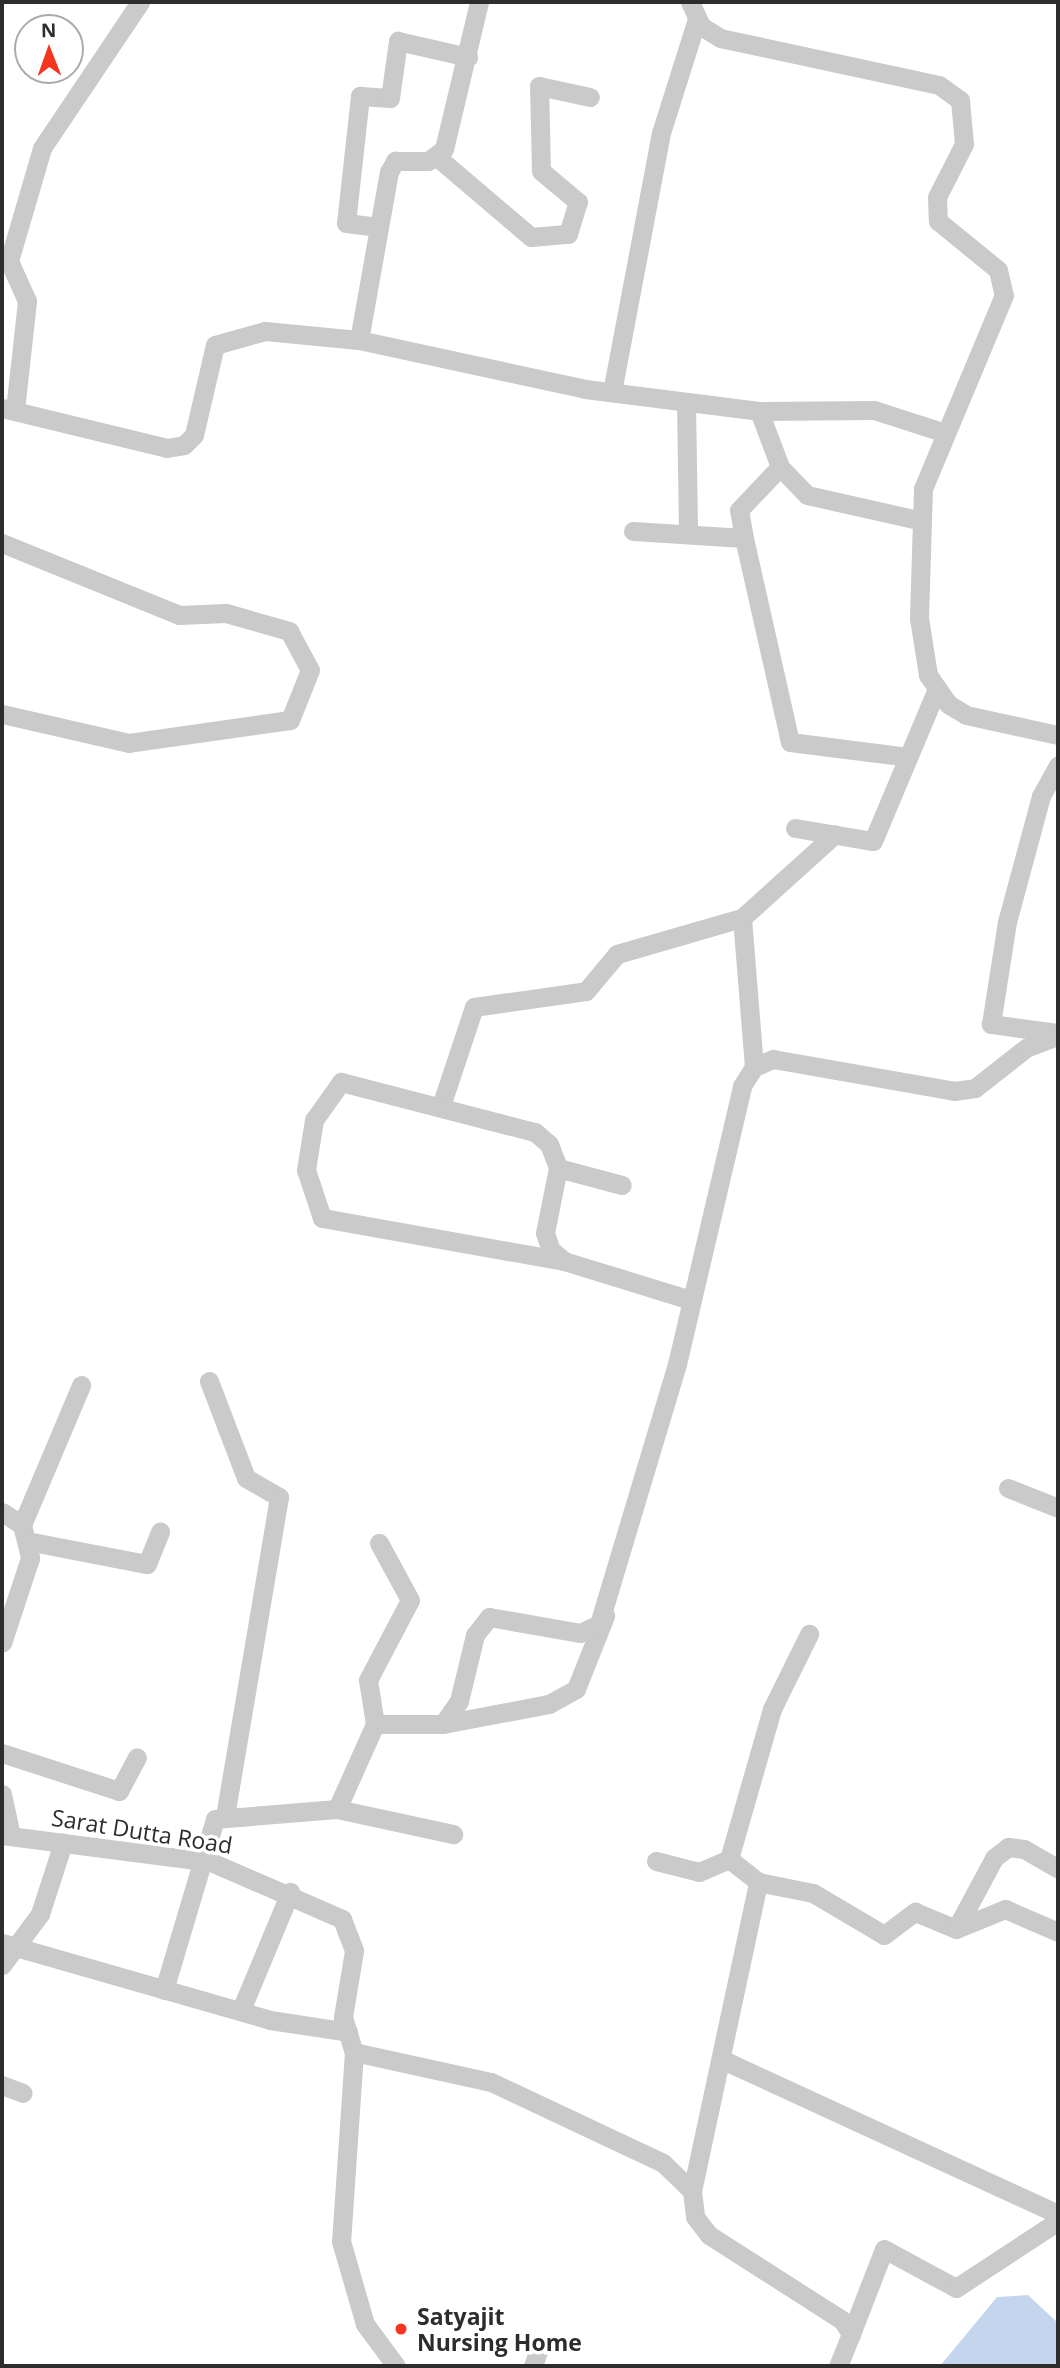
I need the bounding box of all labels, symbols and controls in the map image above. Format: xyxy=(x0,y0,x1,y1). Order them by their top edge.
north arrow xyxy=(14,14,84,84)
text: N xyxy=(41,17,57,43)
street label: Sarat Dutta Road xyxy=(50,1803,234,1859)
place label: Satyajit Nursing Home xyxy=(417,2302,582,2356)
marker: Satyajit Nursing Home xyxy=(391,2319,411,2339)

